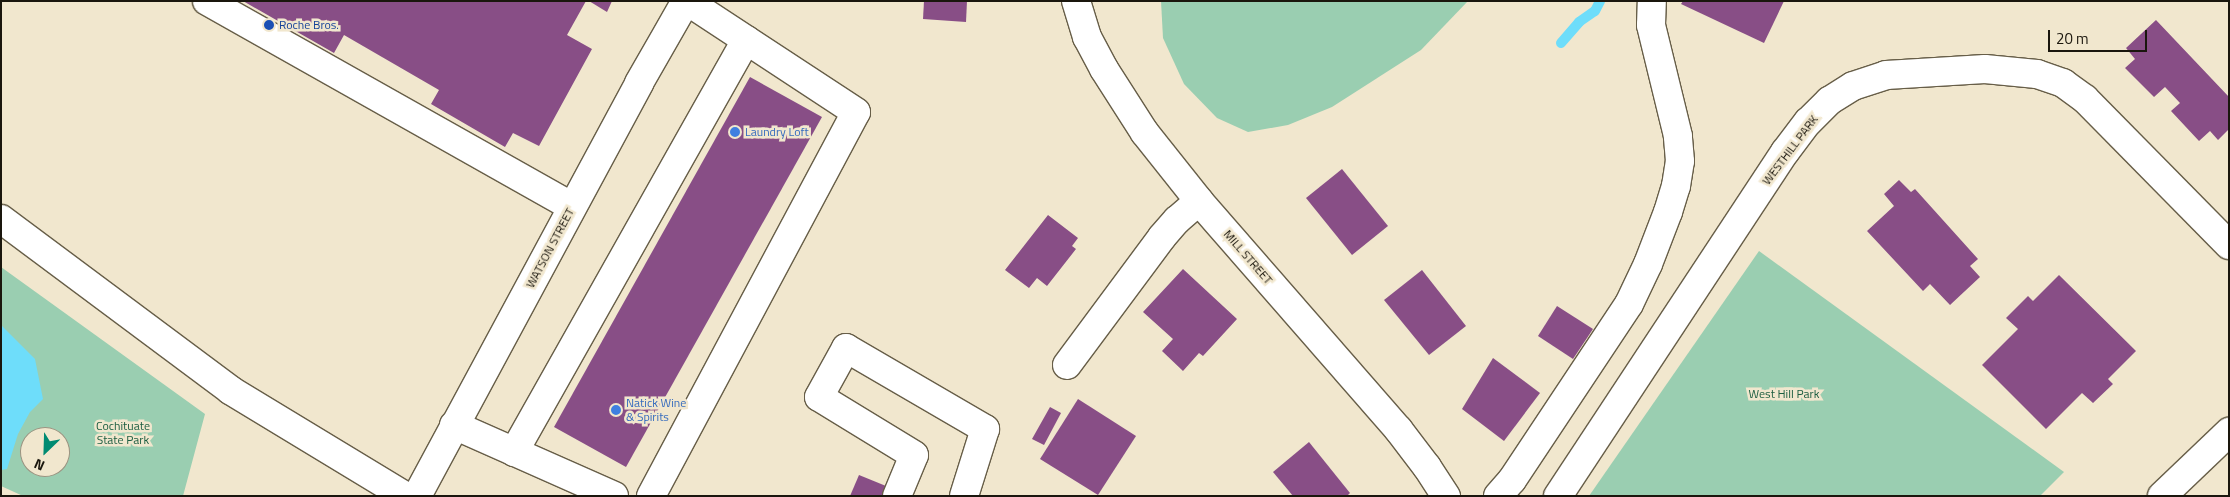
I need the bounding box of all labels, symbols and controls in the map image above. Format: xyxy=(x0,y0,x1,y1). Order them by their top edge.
place label: Roche Bros. xyxy=(279,18,339,32)
marker: Roche Bros. xyxy=(263,19,275,31)
scale bar xyxy=(2050,20,2149,52)
text: 20 m xyxy=(2056,27,2089,50)
street label: WESTHILL PARK xyxy=(1759,112,1821,188)
place label: Laundry Loft xyxy=(745,125,809,139)
marker: Laundry Loft xyxy=(729,126,741,138)
street label: WATSON STREET xyxy=(523,206,577,290)
street label: MILL STREET xyxy=(1221,227,1275,287)
park label: West Hill Park xyxy=(1749,387,1819,401)
place label: Natick Wine & Spirits xyxy=(626,396,686,424)
marker: Natick Wine & Spirits xyxy=(610,404,622,416)
park label: Cochituate State Park xyxy=(96,419,150,447)
north arrow xyxy=(20,427,70,477)
text: N xyxy=(30,454,48,477)

